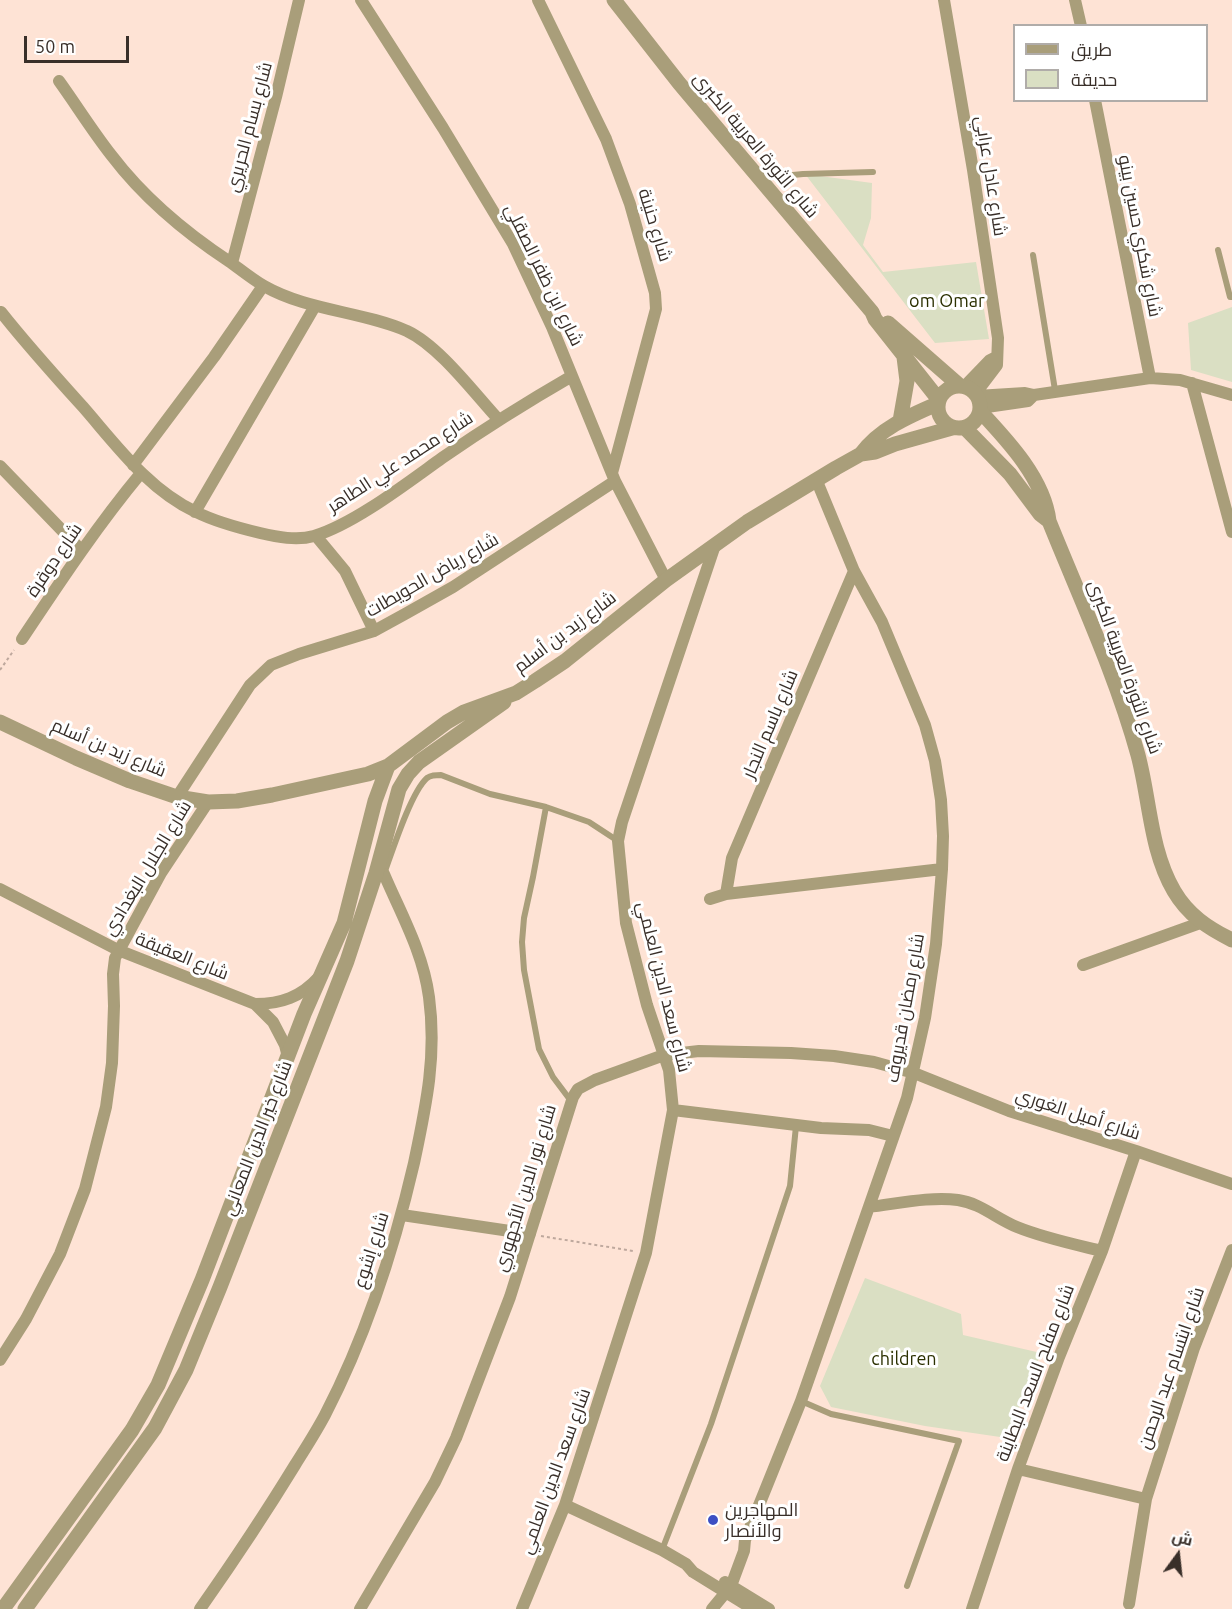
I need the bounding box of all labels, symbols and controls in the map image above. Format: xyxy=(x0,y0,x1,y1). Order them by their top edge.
scale bar xyxy=(27,24,132,62)
legend xyxy=(1013,24,1208,102)
text: 50 m xyxy=(35,36,75,56)
text: طريق xyxy=(1071,39,1112,59)
street label: شارع بسام الحريري xyxy=(221,60,277,194)
street label: شارع الثورة العربية الكبرى xyxy=(689,68,823,222)
text: حديقة xyxy=(1071,69,1117,89)
street label: شارع عادل عرابي xyxy=(971,114,1011,238)
street label: شارع شكري حسين بينو xyxy=(1114,153,1166,319)
street label: شارع حنينة xyxy=(634,186,676,264)
street label: شارع ابن ظفر الصقلي xyxy=(500,200,588,350)
park label: om Omar xyxy=(909,290,985,312)
street label: شارع محمد علي الطاهر xyxy=(323,407,477,517)
street label: شارع دوقرة xyxy=(21,519,87,601)
street label: شارع رياض الحويطات xyxy=(362,528,502,622)
street label: شارع الثورة العربية الكبرى xyxy=(1083,577,1167,757)
street label: شارع زيد بن أسلم xyxy=(510,587,620,677)
street label: شارع باسم النجار xyxy=(737,666,803,782)
street label: شارع زيد بن أسلم xyxy=(48,714,170,782)
street label: شارع الجلال البغدادي xyxy=(98,797,196,939)
street label: شارع سعد الدين العلمي xyxy=(632,900,696,1074)
street label: شارع العقيقة xyxy=(132,927,232,985)
street label: شارع رمضان قديروف xyxy=(881,932,929,1084)
street label: شارع خير الدين المعاني xyxy=(218,1058,296,1218)
street label: شارع أميل الغوري xyxy=(1013,1084,1143,1144)
street label: شارع نور الدين الأجهوري xyxy=(489,1102,561,1274)
street label: شارع إشوع xyxy=(349,1209,393,1291)
street label: شارع مفلح السعد البطاينة xyxy=(991,1281,1079,1465)
street label: شارع ابتسام عبد الرحمن xyxy=(1133,1284,1209,1452)
park label: children xyxy=(871,1348,937,1370)
street label: شارع سعد الدين العلمي xyxy=(515,1385,595,1557)
place label: المهاجرين والأنصار xyxy=(725,1499,798,1541)
marker: المهاجرين والأنصار xyxy=(706,1513,720,1527)
north arrow xyxy=(1148,1525,1208,1585)
text: ش xyxy=(1170,1526,1195,1549)

